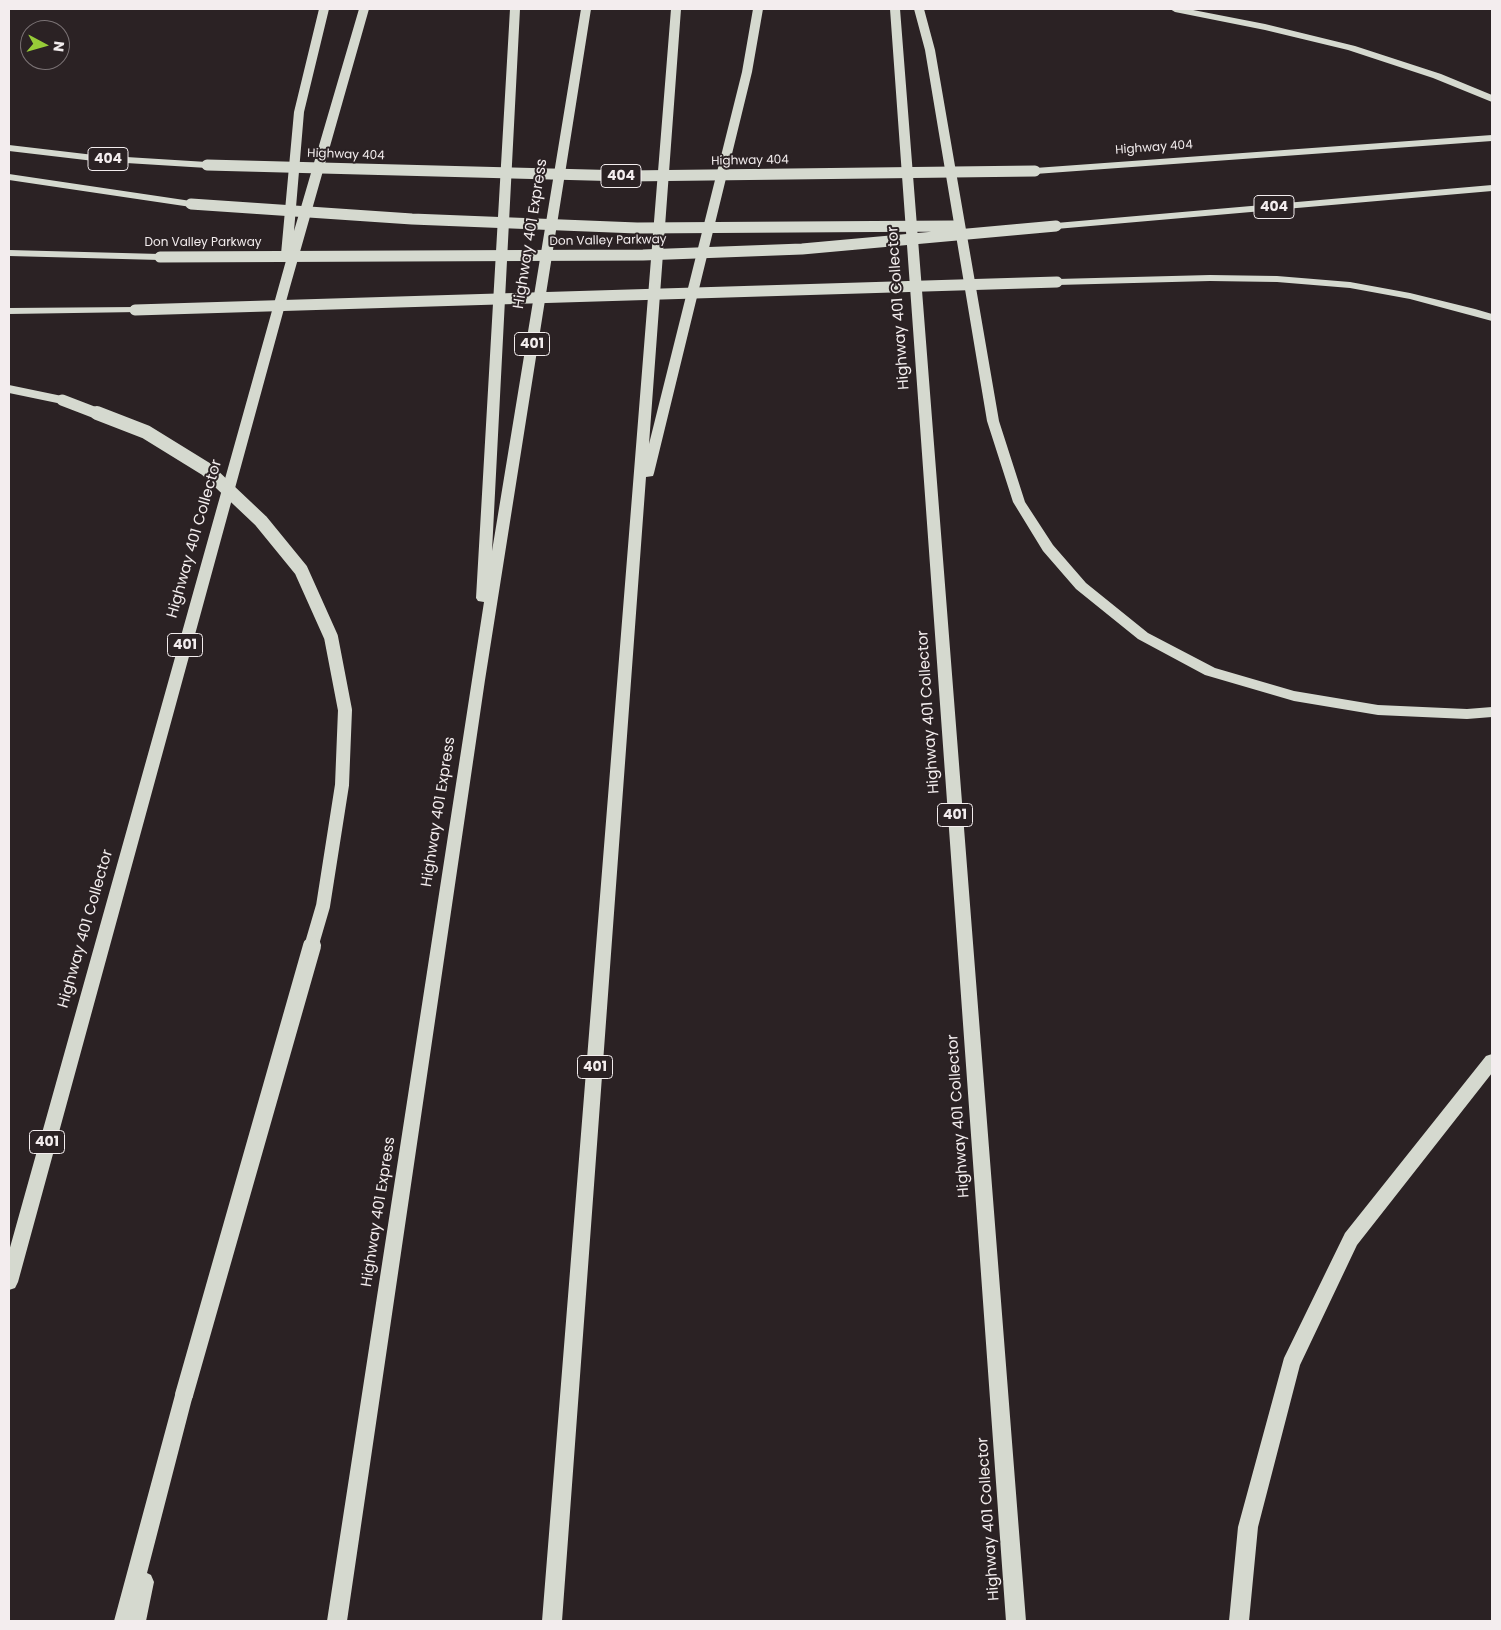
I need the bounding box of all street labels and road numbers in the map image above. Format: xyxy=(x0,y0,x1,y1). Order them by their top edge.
street label: Highway 404 xyxy=(1115,138,1193,158)
street label: Highway 404 xyxy=(307,146,385,164)
road number: 404 xyxy=(88,148,128,170)
street label: Highway 404 xyxy=(711,153,789,169)
street label: Highway 401 Express xyxy=(510,158,552,310)
road number: 404 xyxy=(601,165,641,188)
road number: 404 xyxy=(1254,196,1294,218)
street label: Highway 401 Collector xyxy=(884,226,914,390)
street label: Don Valley Parkway xyxy=(549,233,667,249)
street label: Don Valley Parkway xyxy=(145,236,261,250)
road number: 401 xyxy=(514,332,550,356)
street label: Highway 401 Collector xyxy=(164,458,226,620)
street label: Highway 401 Collector xyxy=(914,630,944,794)
road number: 401 xyxy=(168,634,202,656)
street label: Highway 401 Express xyxy=(418,736,460,888)
road number: 401 xyxy=(938,804,972,826)
street label: Highway 401 Collector xyxy=(55,848,117,1010)
street label: Highway 401 Collector xyxy=(944,1034,974,1198)
road number: 401 xyxy=(578,1056,612,1078)
road number: 401 xyxy=(30,1130,64,1154)
street label: Highway 401 Express xyxy=(358,1136,400,1288)
street label: Highway 401 Collector xyxy=(974,1437,1004,1601)

